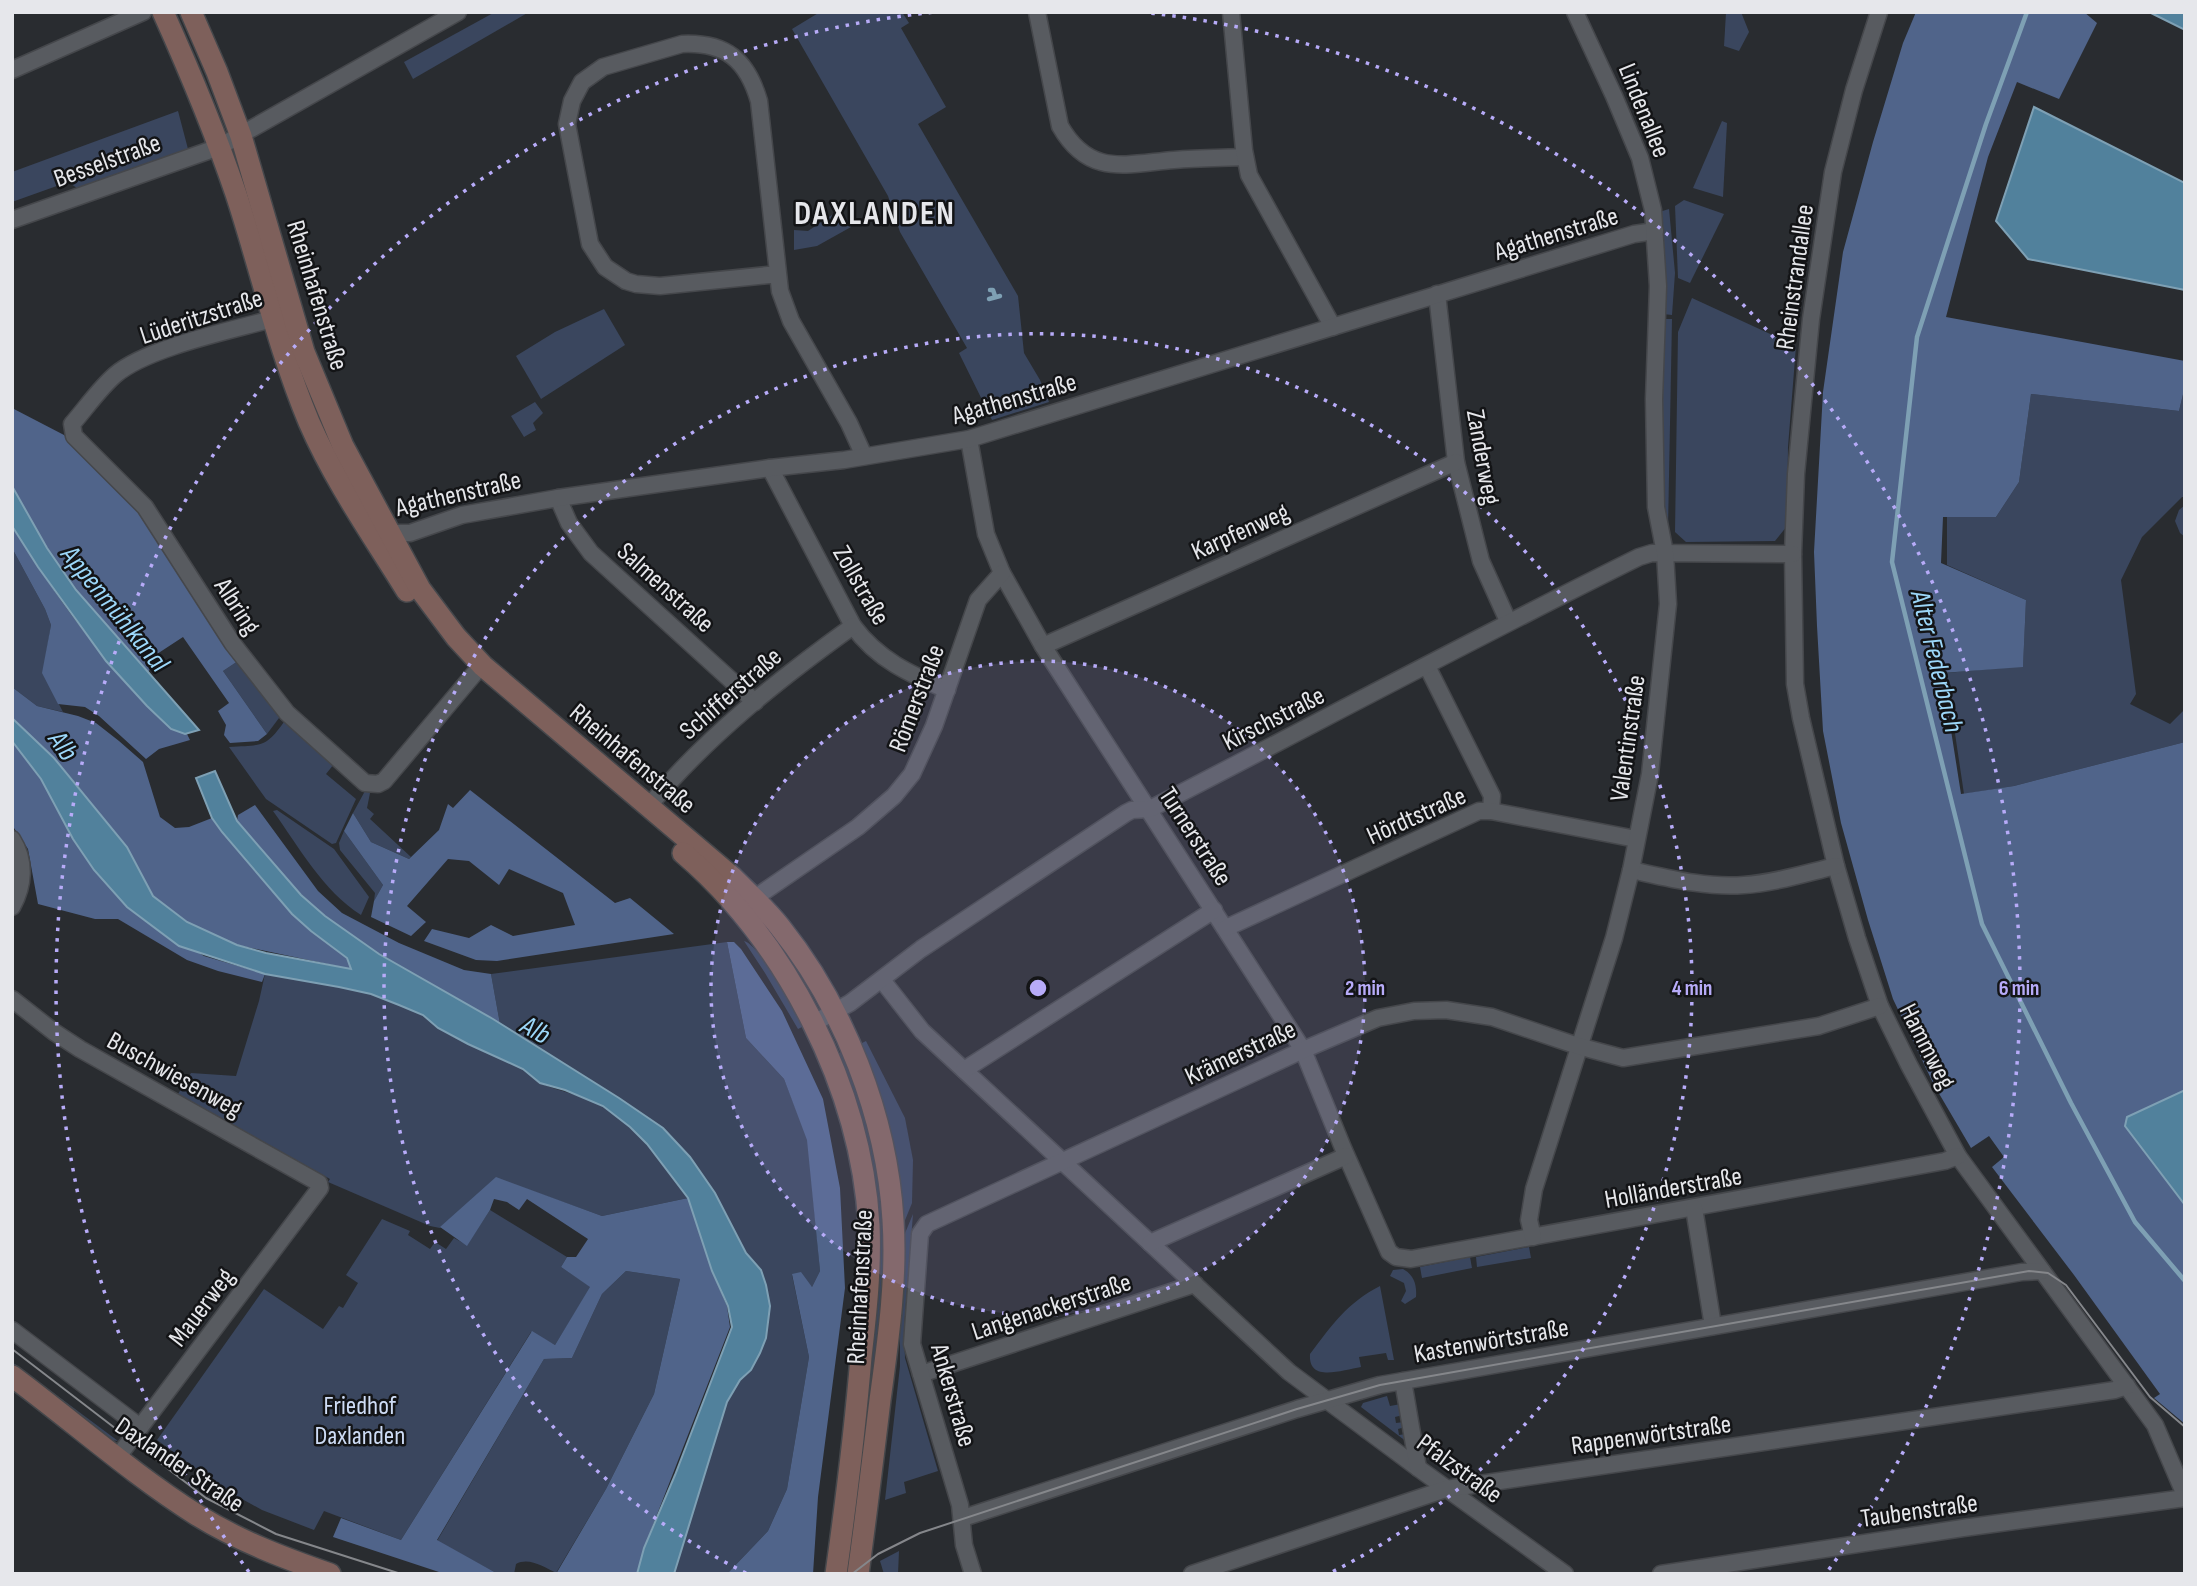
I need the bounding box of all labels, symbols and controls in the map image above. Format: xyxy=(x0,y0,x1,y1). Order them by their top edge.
street label: Lindenallee xyxy=(1611,59,1676,162)
street label: Besselstraße xyxy=(50,128,165,195)
district label: DAXLANDEN xyxy=(794,194,956,234)
street label: Agathenstraße xyxy=(1490,201,1622,268)
street label: Rheinstrandallee xyxy=(1770,203,1821,352)
street label: Rheinhafenstraße xyxy=(279,217,354,374)
street label: Lüderitzstraße xyxy=(136,283,267,352)
street label: Agathenstraße xyxy=(948,367,1080,432)
street label: Zanderweg xyxy=(1459,407,1506,507)
street label: Agathenstraße xyxy=(392,465,524,524)
street label: Karpfenweg xyxy=(1187,497,1294,568)
street label: Salmenstraße xyxy=(610,536,720,640)
water label: Appenmühlkanal xyxy=(53,538,176,679)
street label: Zollstraße xyxy=(826,541,896,631)
street label: Albring xyxy=(207,572,266,641)
water label: Alter Federbach xyxy=(1903,586,1970,736)
street label: Schifferstraße xyxy=(674,641,788,747)
street label: Römerstraße xyxy=(883,641,952,757)
street label: Valentinstraße xyxy=(1604,673,1653,803)
street label: Kirschstraße xyxy=(1218,680,1330,758)
street label: Rheinhafenstraße xyxy=(563,697,701,821)
water label: Alb xyxy=(40,724,84,767)
street label: Hördtstraße xyxy=(1362,781,1471,852)
street label: Turnerstraße xyxy=(1151,782,1238,892)
centre of rings xyxy=(1026,976,1050,1000)
text: 2 min xyxy=(1345,976,1385,1001)
text: 4 min xyxy=(1672,976,1712,1001)
text: 6 min xyxy=(1999,976,2039,1001)
street label: Hammweg xyxy=(1892,999,1961,1095)
water label: Alb xyxy=(514,1008,556,1052)
street label: Krämerstraße xyxy=(1180,1014,1301,1092)
street label: Buschwiesenweg xyxy=(101,1026,247,1125)
street label: Holländerstraße xyxy=(1602,1161,1744,1216)
street label: Rheinhafenstraße xyxy=(841,1209,880,1365)
street label: Mauerweg xyxy=(163,1263,242,1353)
street label: Langenackerstraße xyxy=(968,1267,1135,1348)
street label: Kastenwörtstraße xyxy=(1411,1313,1571,1370)
street label: Ankerstraße xyxy=(923,1339,982,1450)
park label: Friedhof Daxlanden xyxy=(315,1391,405,1452)
street label: Rappenwörtstraße xyxy=(1569,1409,1733,1462)
street label: Daxlander Straße xyxy=(109,1411,249,1520)
street label: Pfalzstraße xyxy=(1410,1428,1508,1511)
street label: Taubenstraße xyxy=(1859,1488,1980,1535)

